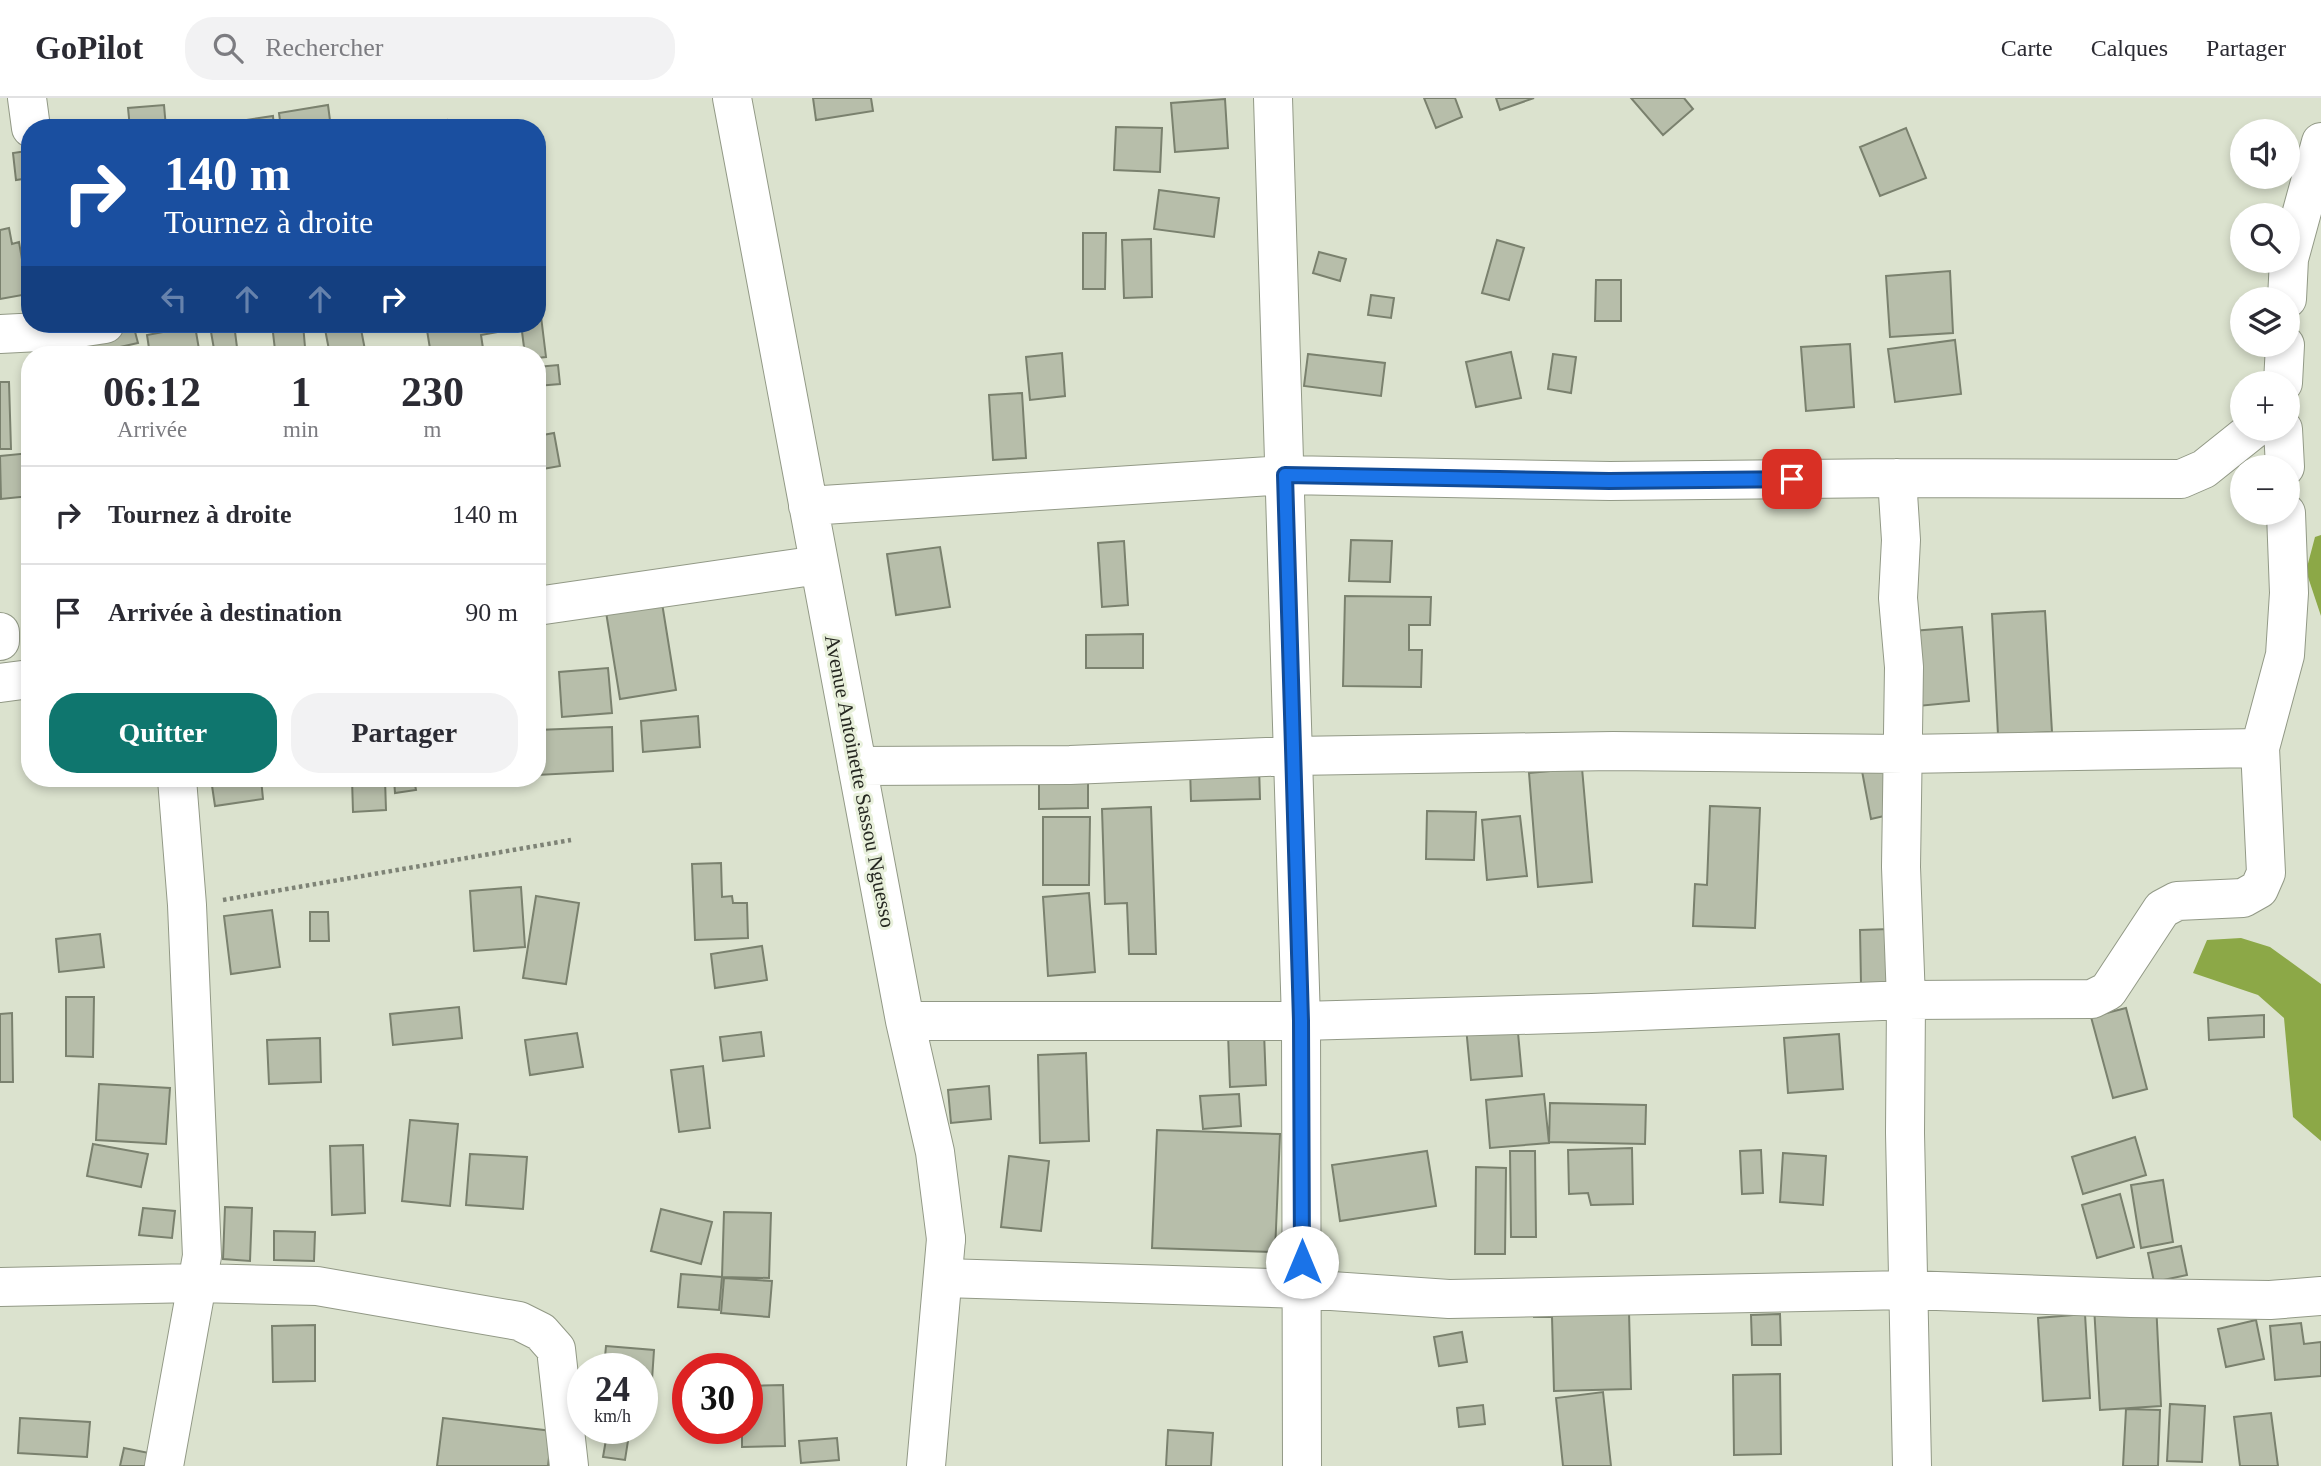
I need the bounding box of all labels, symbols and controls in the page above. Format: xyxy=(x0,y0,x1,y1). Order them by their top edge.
search box xyxy=(185,17,675,80)
icon: search xyxy=(209,29,247,67)
text: GoPilot xyxy=(35,30,143,66)
text: Rechercher xyxy=(265,33,384,62)
text: Carte xyxy=(2001,35,2053,61)
text: Calques xyxy=(2091,35,2168,61)
text: Partager xyxy=(2206,35,2286,61)
map controls xyxy=(2230,119,2300,525)
button: sound xyxy=(2230,119,2300,189)
text: 140 m xyxy=(164,146,291,201)
icon: right xyxy=(49,147,140,238)
button: search xyxy=(2230,203,2300,273)
text: Tournez à droite xyxy=(164,204,373,240)
icon: left xyxy=(155,280,193,318)
icon: ahead xyxy=(228,280,266,318)
icon: ahead xyxy=(301,280,339,318)
icon: right xyxy=(374,280,412,318)
button: layers xyxy=(2230,287,2300,357)
text: 06:12 xyxy=(103,369,201,415)
text: 1 xyxy=(290,369,311,415)
text: 230 xyxy=(401,369,464,415)
button: + xyxy=(2230,371,2300,441)
text: Arrivée xyxy=(117,417,187,442)
text: min xyxy=(283,417,319,442)
text: m xyxy=(423,417,441,442)
pin xyxy=(1762,449,1822,509)
button: − xyxy=(2230,455,2300,525)
icon: arrive xyxy=(1773,460,1811,498)
icon: right xyxy=(49,496,87,534)
text: Tournez à droite xyxy=(108,500,291,529)
text: 140 m xyxy=(452,500,518,529)
icon: arrive xyxy=(49,594,87,632)
text: Arrivée à destination xyxy=(108,598,342,627)
text: 90 m xyxy=(465,598,518,627)
street label: Avenue Antoinette Sassou Nguesso xyxy=(820,633,900,929)
button: Quitter xyxy=(49,693,277,773)
button: Partager xyxy=(291,693,518,773)
position arrow xyxy=(1265,1225,1339,1299)
speed limit sign: 30 xyxy=(672,1353,763,1444)
text: 24 xyxy=(595,1370,630,1409)
text: km/h xyxy=(594,1406,631,1426)

